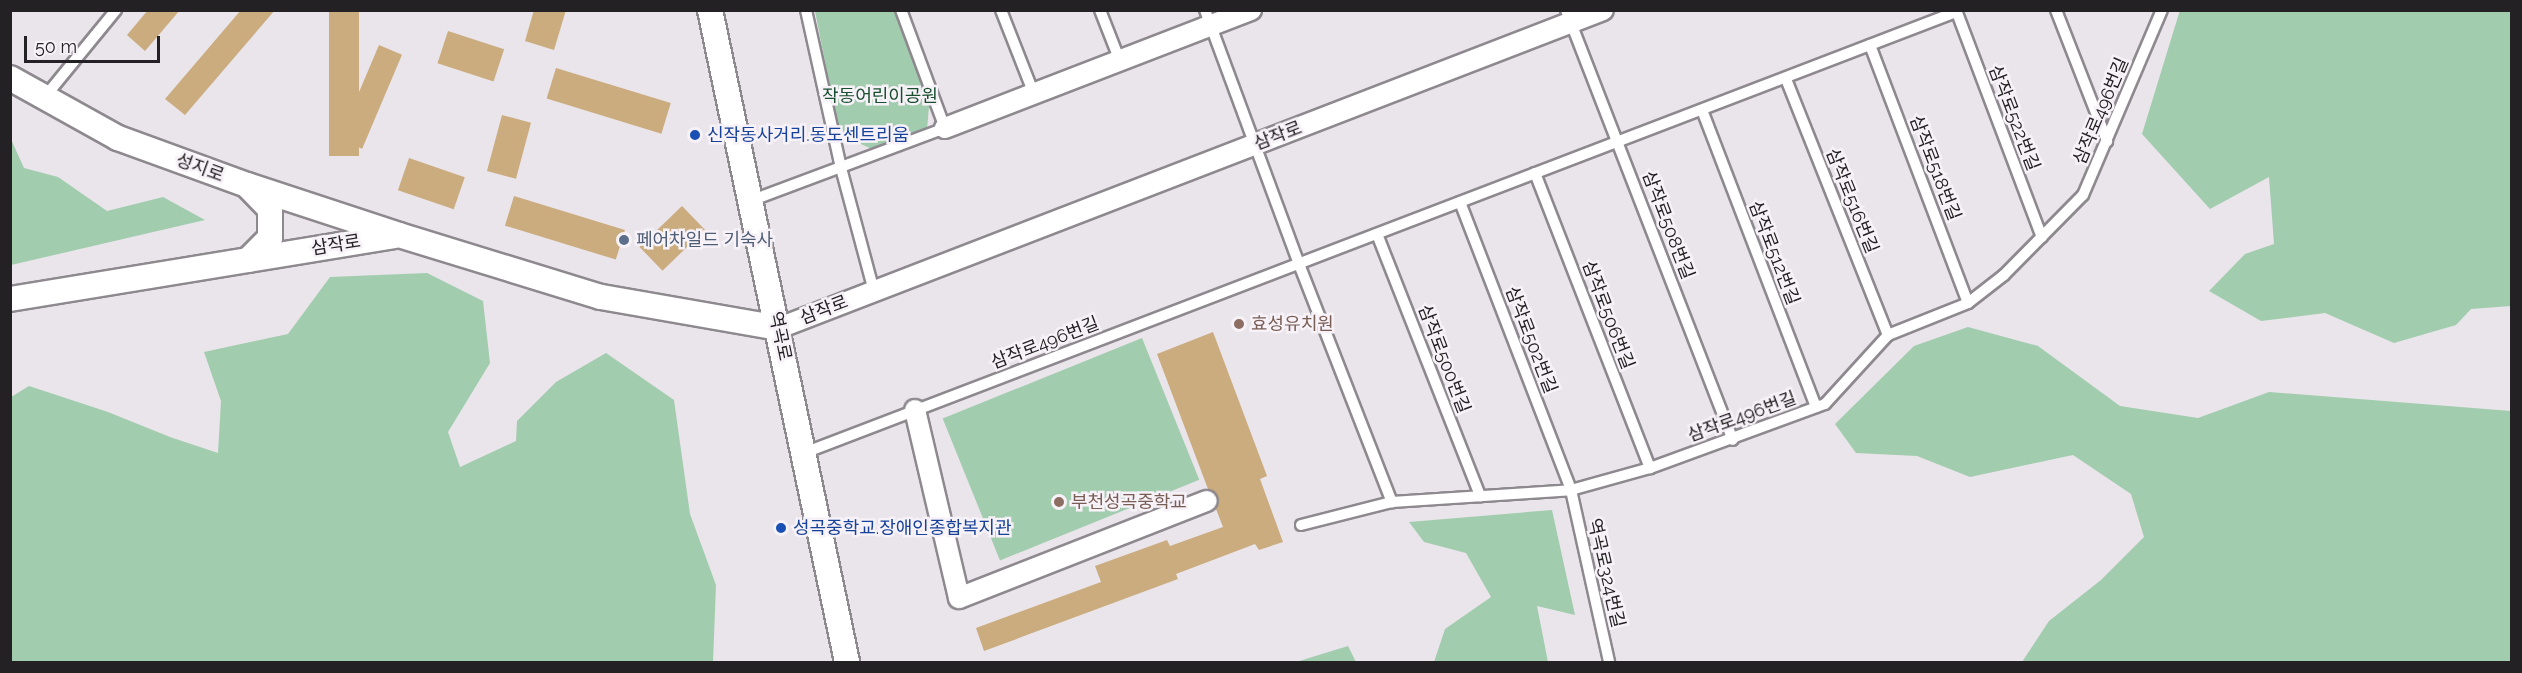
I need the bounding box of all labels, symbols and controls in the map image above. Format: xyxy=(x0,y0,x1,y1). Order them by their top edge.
scale bar xyxy=(27,24,164,62)
text: 50 m xyxy=(35,36,77,57)
street label: 삼작로496번길 xyxy=(2069,54,2133,168)
street label: 삼작로522번길 xyxy=(1984,62,2044,174)
park label: 작동어린이공원 xyxy=(822,85,938,107)
street label: 삼작로518번길 xyxy=(1905,112,1965,224)
street label: 삼작로 xyxy=(1251,117,1305,155)
place label: 신작동사거리.동도센트리움 xyxy=(707,124,909,146)
marker: 신작동사거리.동도센트리움 xyxy=(688,128,702,142)
street label: 삼작로516번길 xyxy=(1821,145,1883,257)
street label: 성지로 xyxy=(173,149,227,187)
street label: 삼작로508번길 xyxy=(1637,168,1699,282)
street label: 삼작로512번길 xyxy=(1744,198,1804,308)
place label: 페어차일드 기숙사 xyxy=(636,229,773,251)
street label: 삼작로 xyxy=(310,230,362,260)
marker: 페어차일드 기숙사 xyxy=(617,233,631,247)
street label: 삼작로506번길 xyxy=(1577,258,1639,372)
street label: 삼작로502번길 xyxy=(1501,283,1561,397)
street label: 삼작로 xyxy=(797,291,851,329)
street label: 삼작로500번길 xyxy=(1413,302,1475,416)
street label: 역곡로 xyxy=(764,309,796,363)
street label: 삼작로496번길 xyxy=(988,312,1102,374)
place label: 효성유치원 xyxy=(1251,313,1334,335)
marker: 효성유치원 xyxy=(1232,317,1246,331)
street label: 삼작로496번길 xyxy=(1685,387,1799,447)
place label: 부천성곡중학교 xyxy=(1071,491,1187,513)
marker: 부천성곡중학교 xyxy=(1052,495,1066,509)
street label: 역곡로324번길 xyxy=(1583,516,1629,630)
place label: 성곡중학교.장애인종합복지관 xyxy=(793,517,1012,539)
marker: 성곡중학교.장애인종합복지관 xyxy=(774,521,788,535)

